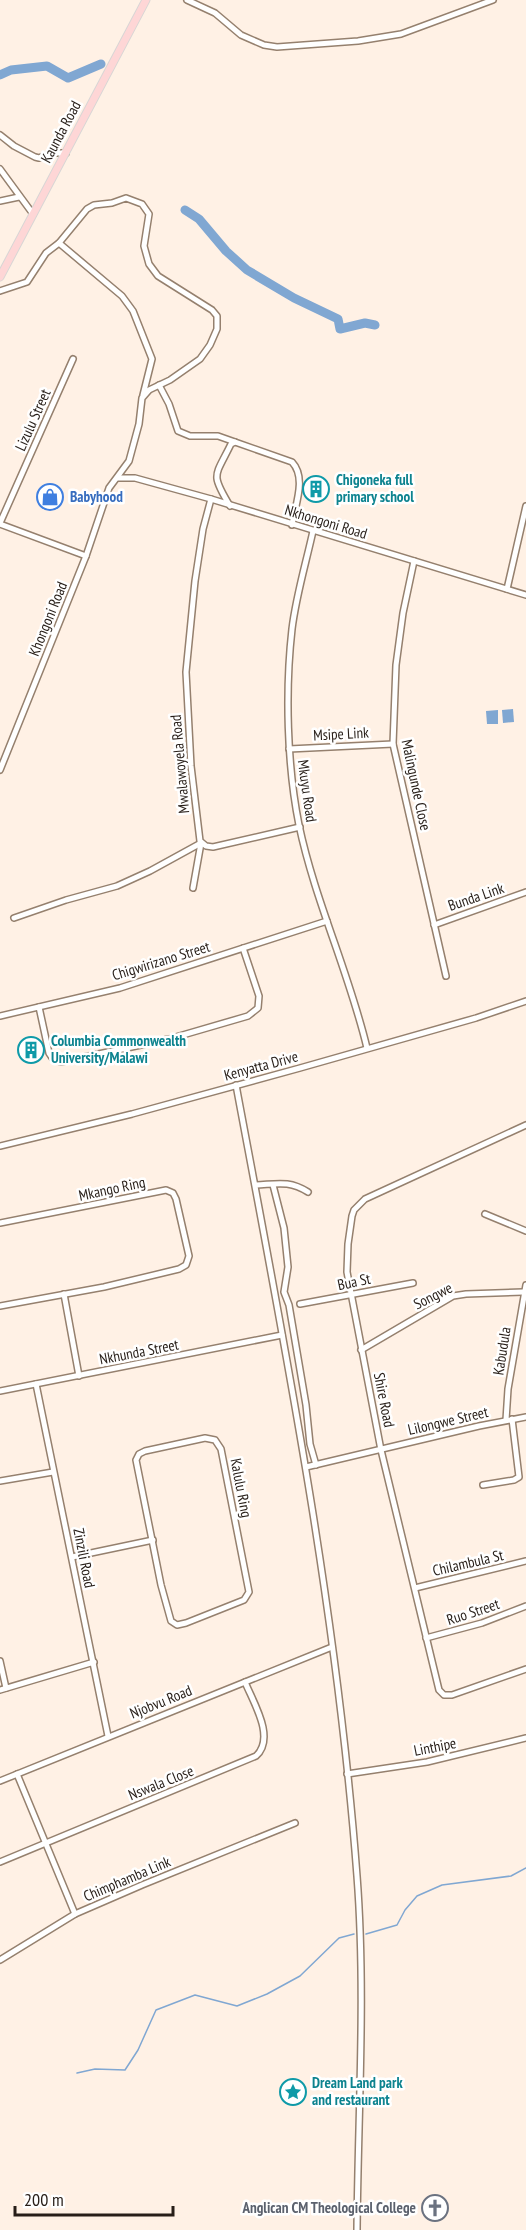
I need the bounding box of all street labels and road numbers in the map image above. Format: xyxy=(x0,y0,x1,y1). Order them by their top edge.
street label: Kaunda Road xyxy=(36,98,85,166)
street label: Lizulu Street xyxy=(11,386,55,454)
street label: Nkhongoni Road xyxy=(283,500,370,543)
street label: Khongoni Road xyxy=(24,579,71,659)
street label: Mwalawoyela Road xyxy=(166,714,193,814)
street label: Msipe Link xyxy=(313,723,369,744)
street label: Malingunde Close xyxy=(398,738,435,832)
street label: Mkuyu Road xyxy=(294,759,321,823)
street label: Bunda Link xyxy=(445,878,506,915)
street label: Chigwirizano Street xyxy=(110,937,212,984)
street label: Kenyatta Drive xyxy=(222,1047,300,1085)
street label: Mkango Ring xyxy=(77,1172,147,1205)
street label: Bua St xyxy=(336,1269,372,1294)
street label: Songwe xyxy=(410,1278,455,1313)
street label: Kabudula xyxy=(488,1325,515,1376)
street label: Nkhunda Street xyxy=(98,1335,180,1368)
street label: Shire Road xyxy=(370,1371,399,1429)
street label: Lilongwe Street xyxy=(406,1402,490,1439)
street label: Kalulu Ring xyxy=(226,1457,257,1519)
street label: Zinzili Road xyxy=(69,1526,100,1589)
street label: Chilambula St xyxy=(431,1545,505,1580)
street label: Ruo Street xyxy=(444,1594,502,1629)
street label: Njobvu Road xyxy=(127,1681,195,1723)
street label: Linthipe xyxy=(412,1733,458,1760)
street label: Nswala Close xyxy=(125,1761,196,1804)
street label: Chimphamba Link xyxy=(80,1852,173,1905)

